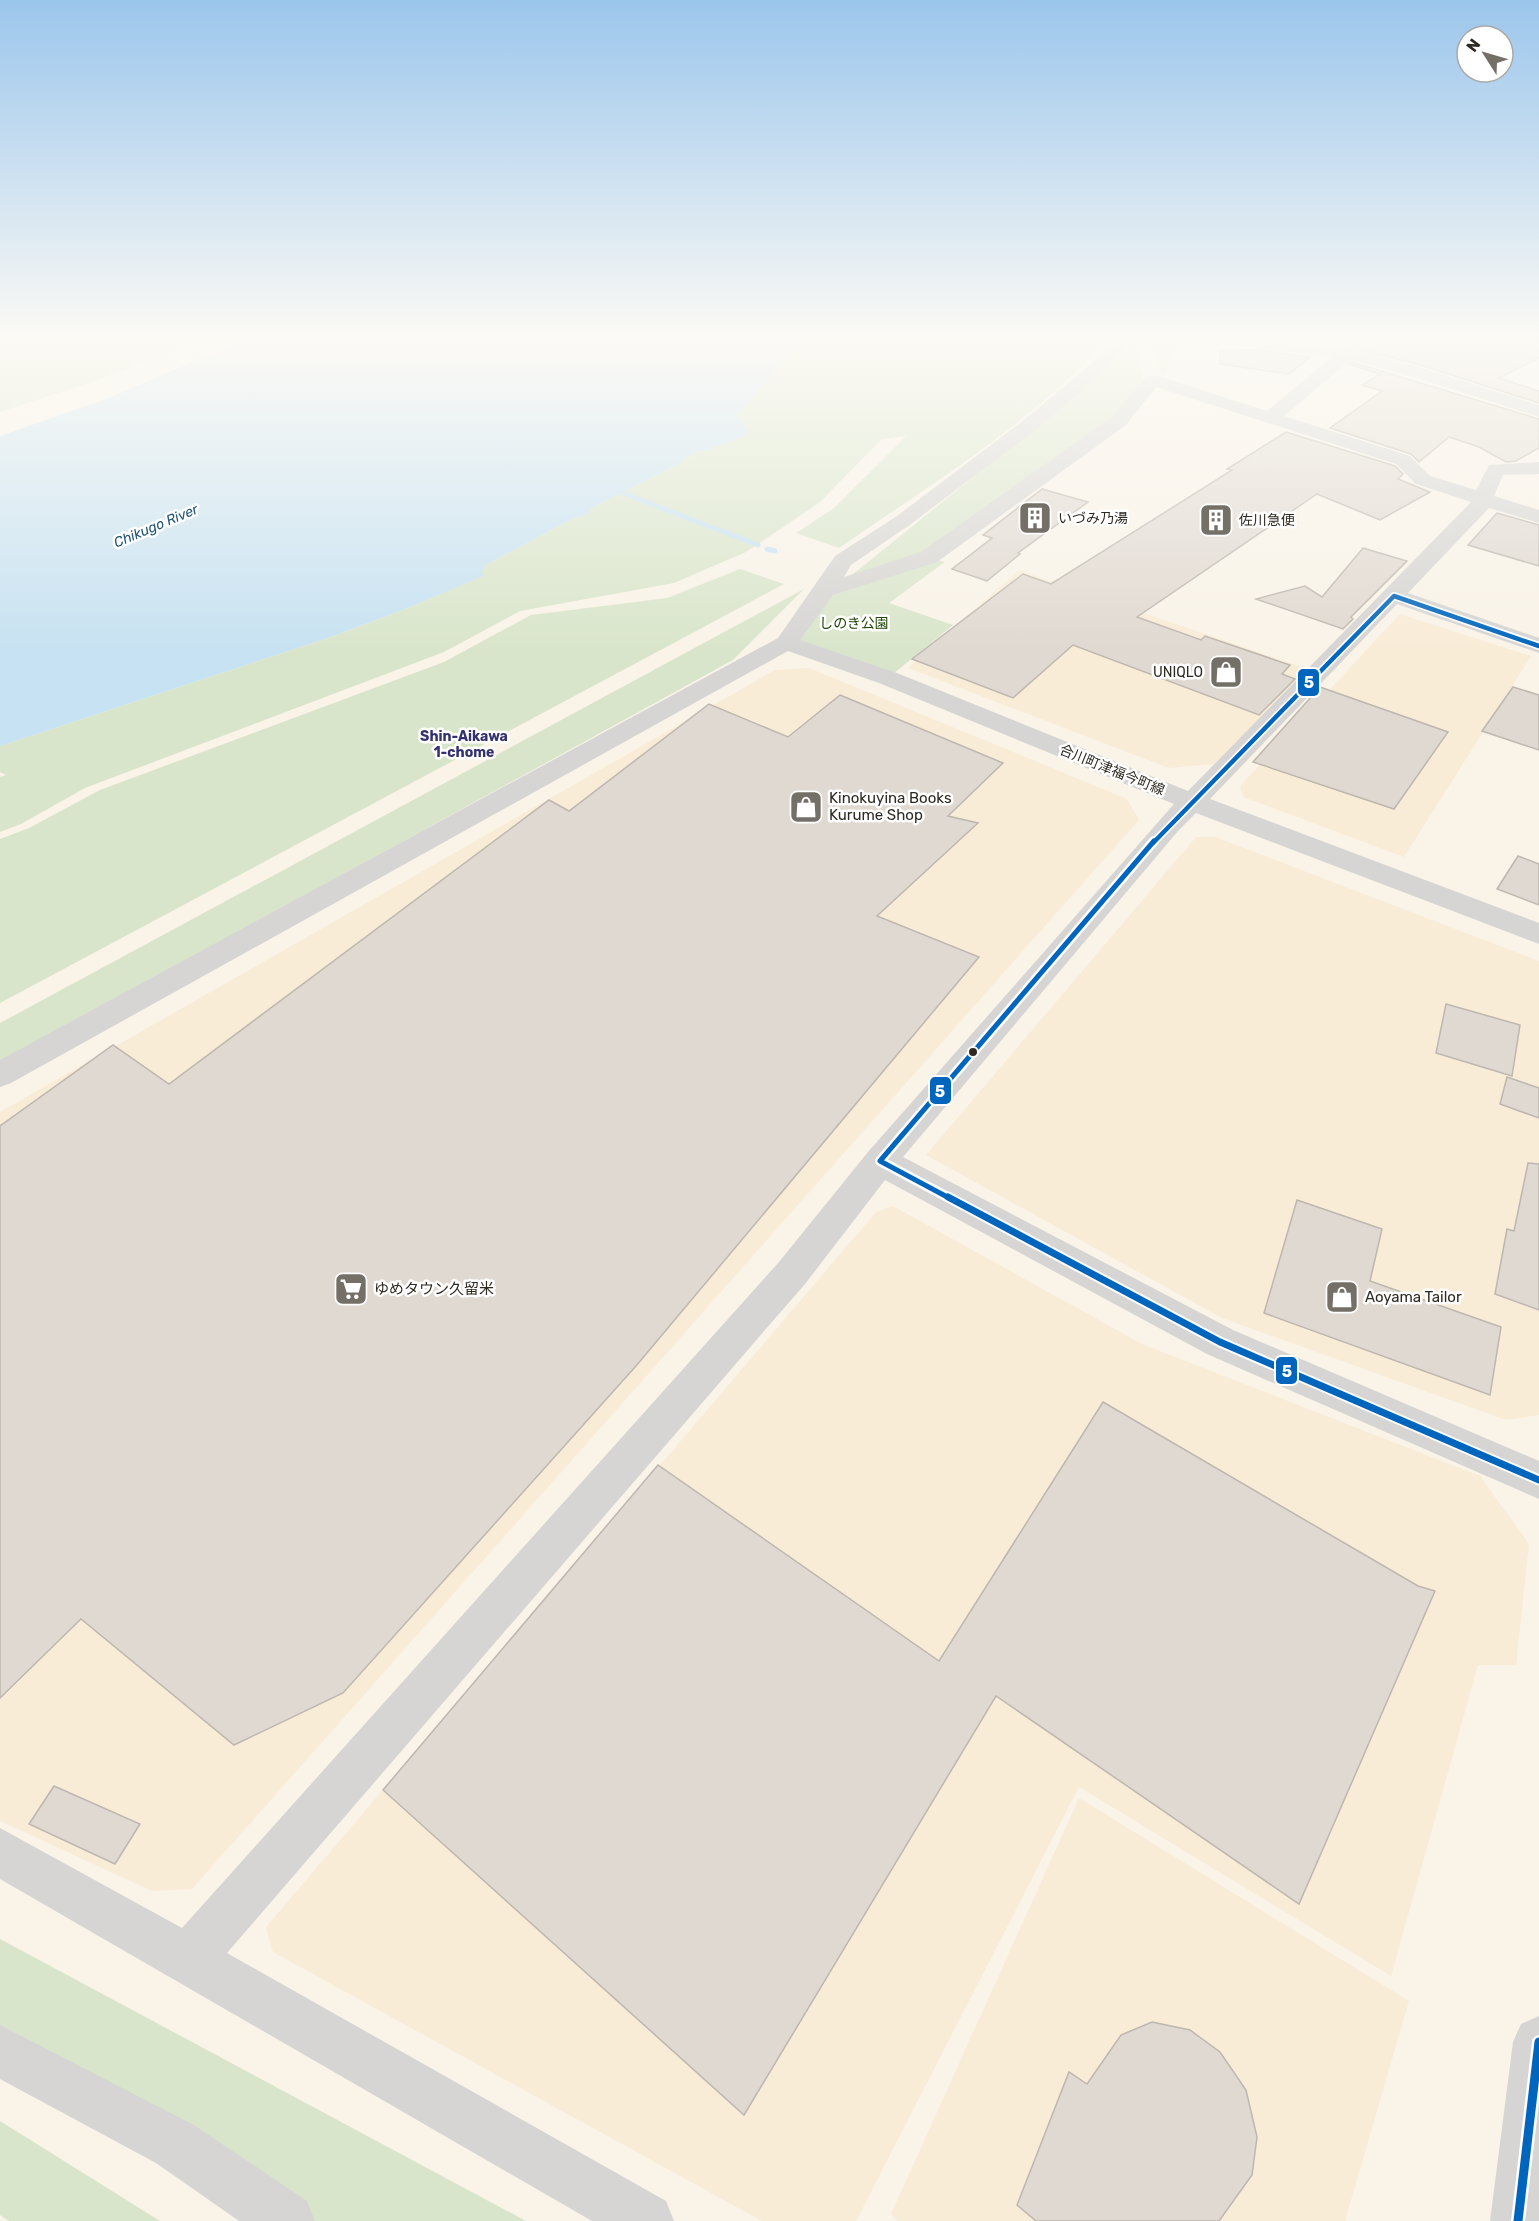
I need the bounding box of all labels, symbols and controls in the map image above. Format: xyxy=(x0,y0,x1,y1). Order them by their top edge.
north arrow xyxy=(1455,24,1515,84)
text: N xyxy=(1462,35,1484,56)
water label: Chikugo River xyxy=(111,500,201,551)
building icon: いづみ乃湯 xyxy=(1017,500,1053,536)
building icon: 佐川急便 xyxy=(1198,502,1234,538)
place label: いづみ乃湯 xyxy=(1058,510,1128,527)
place label: 佐川急便 xyxy=(1239,512,1295,529)
park label: しのき公園 xyxy=(819,615,889,632)
shop icon: UNIQLO xyxy=(1208,654,1244,690)
place label: UNIQLO xyxy=(1153,664,1203,681)
line badge: 5 xyxy=(1297,668,1320,697)
text: 5 xyxy=(1304,673,1314,692)
district label: Shin-Aikawa 1-chome xyxy=(420,728,508,761)
street label: 合川町津福今町線 xyxy=(1057,741,1167,799)
shop icon: Kinokuyina Books Kurume Shop xyxy=(788,789,824,825)
place label: Kinokuyina Books Kurume Shop xyxy=(829,789,952,824)
unlabelled marker xyxy=(967,1046,979,1058)
line badge: 5 xyxy=(929,1076,952,1105)
text: 5 xyxy=(935,1082,945,1101)
supermarket icon: ゆめタウン久留米 xyxy=(333,1271,369,1307)
shop icon: Aoyama Tailor xyxy=(1324,1279,1360,1315)
place label: ゆめタウン久留米 xyxy=(374,1280,494,1298)
place label: Aoyama Tailor xyxy=(1365,1288,1462,1306)
line badge: 5 xyxy=(1275,1356,1298,1385)
text: 5 xyxy=(1282,1362,1292,1381)

